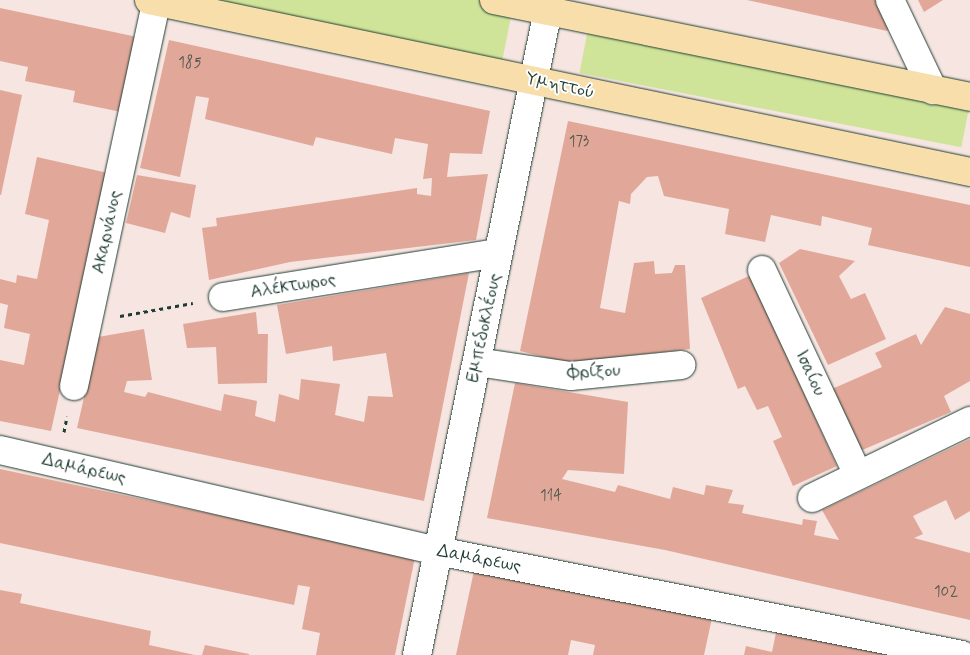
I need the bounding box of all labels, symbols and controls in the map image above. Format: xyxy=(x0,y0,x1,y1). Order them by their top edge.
house number: 185 xyxy=(178,55,202,73)
street label: Υμηττού xyxy=(524,68,596,104)
house number: 173 xyxy=(569,134,589,152)
street label: Ακαρνάνος xyxy=(88,188,126,276)
street label: Αλέκτωρος xyxy=(249,269,337,303)
street label: Εμπεδοκλέους xyxy=(462,271,506,385)
street label: Ισαίου xyxy=(790,347,830,399)
street label: Φρίξου xyxy=(567,360,621,384)
street label: Δαμάρεως xyxy=(40,449,128,489)
house number: 114 xyxy=(540,488,562,506)
street label: Δαμάρεως xyxy=(435,540,523,578)
house number: 102 xyxy=(934,584,958,602)

